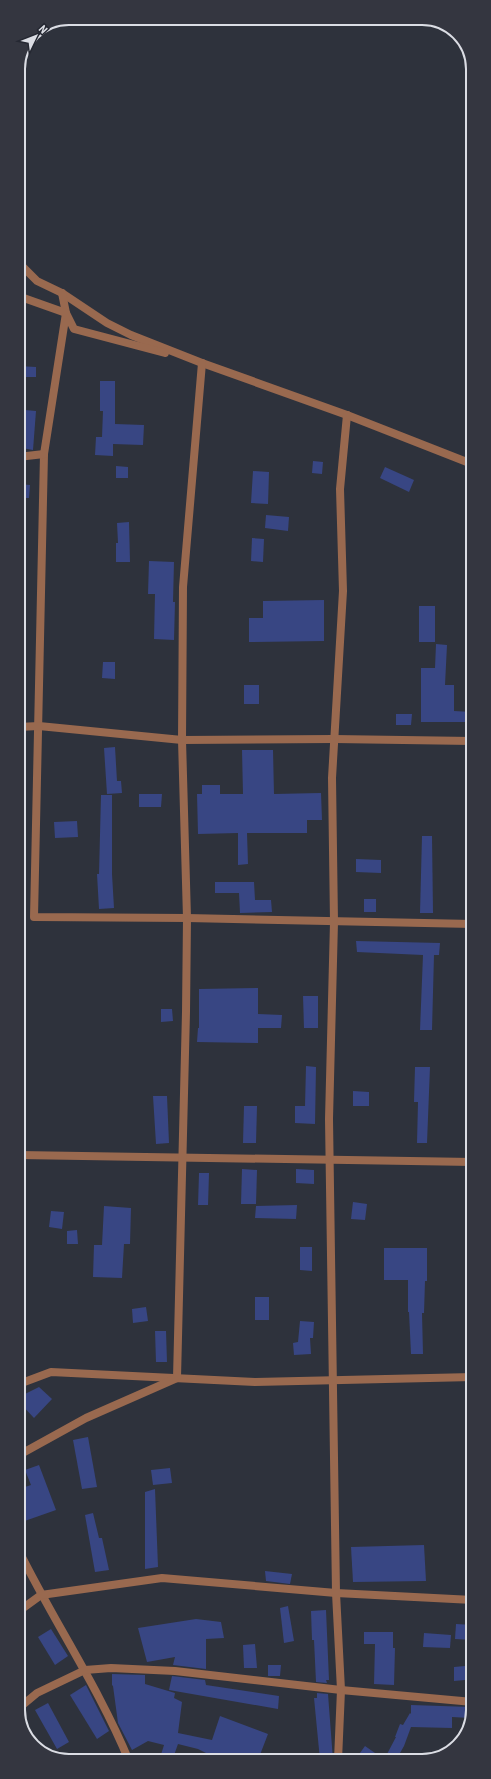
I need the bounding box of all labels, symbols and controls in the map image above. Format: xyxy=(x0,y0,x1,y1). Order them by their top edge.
north arrow xyxy=(16,16,56,56)
text: N xyxy=(36,23,50,37)

